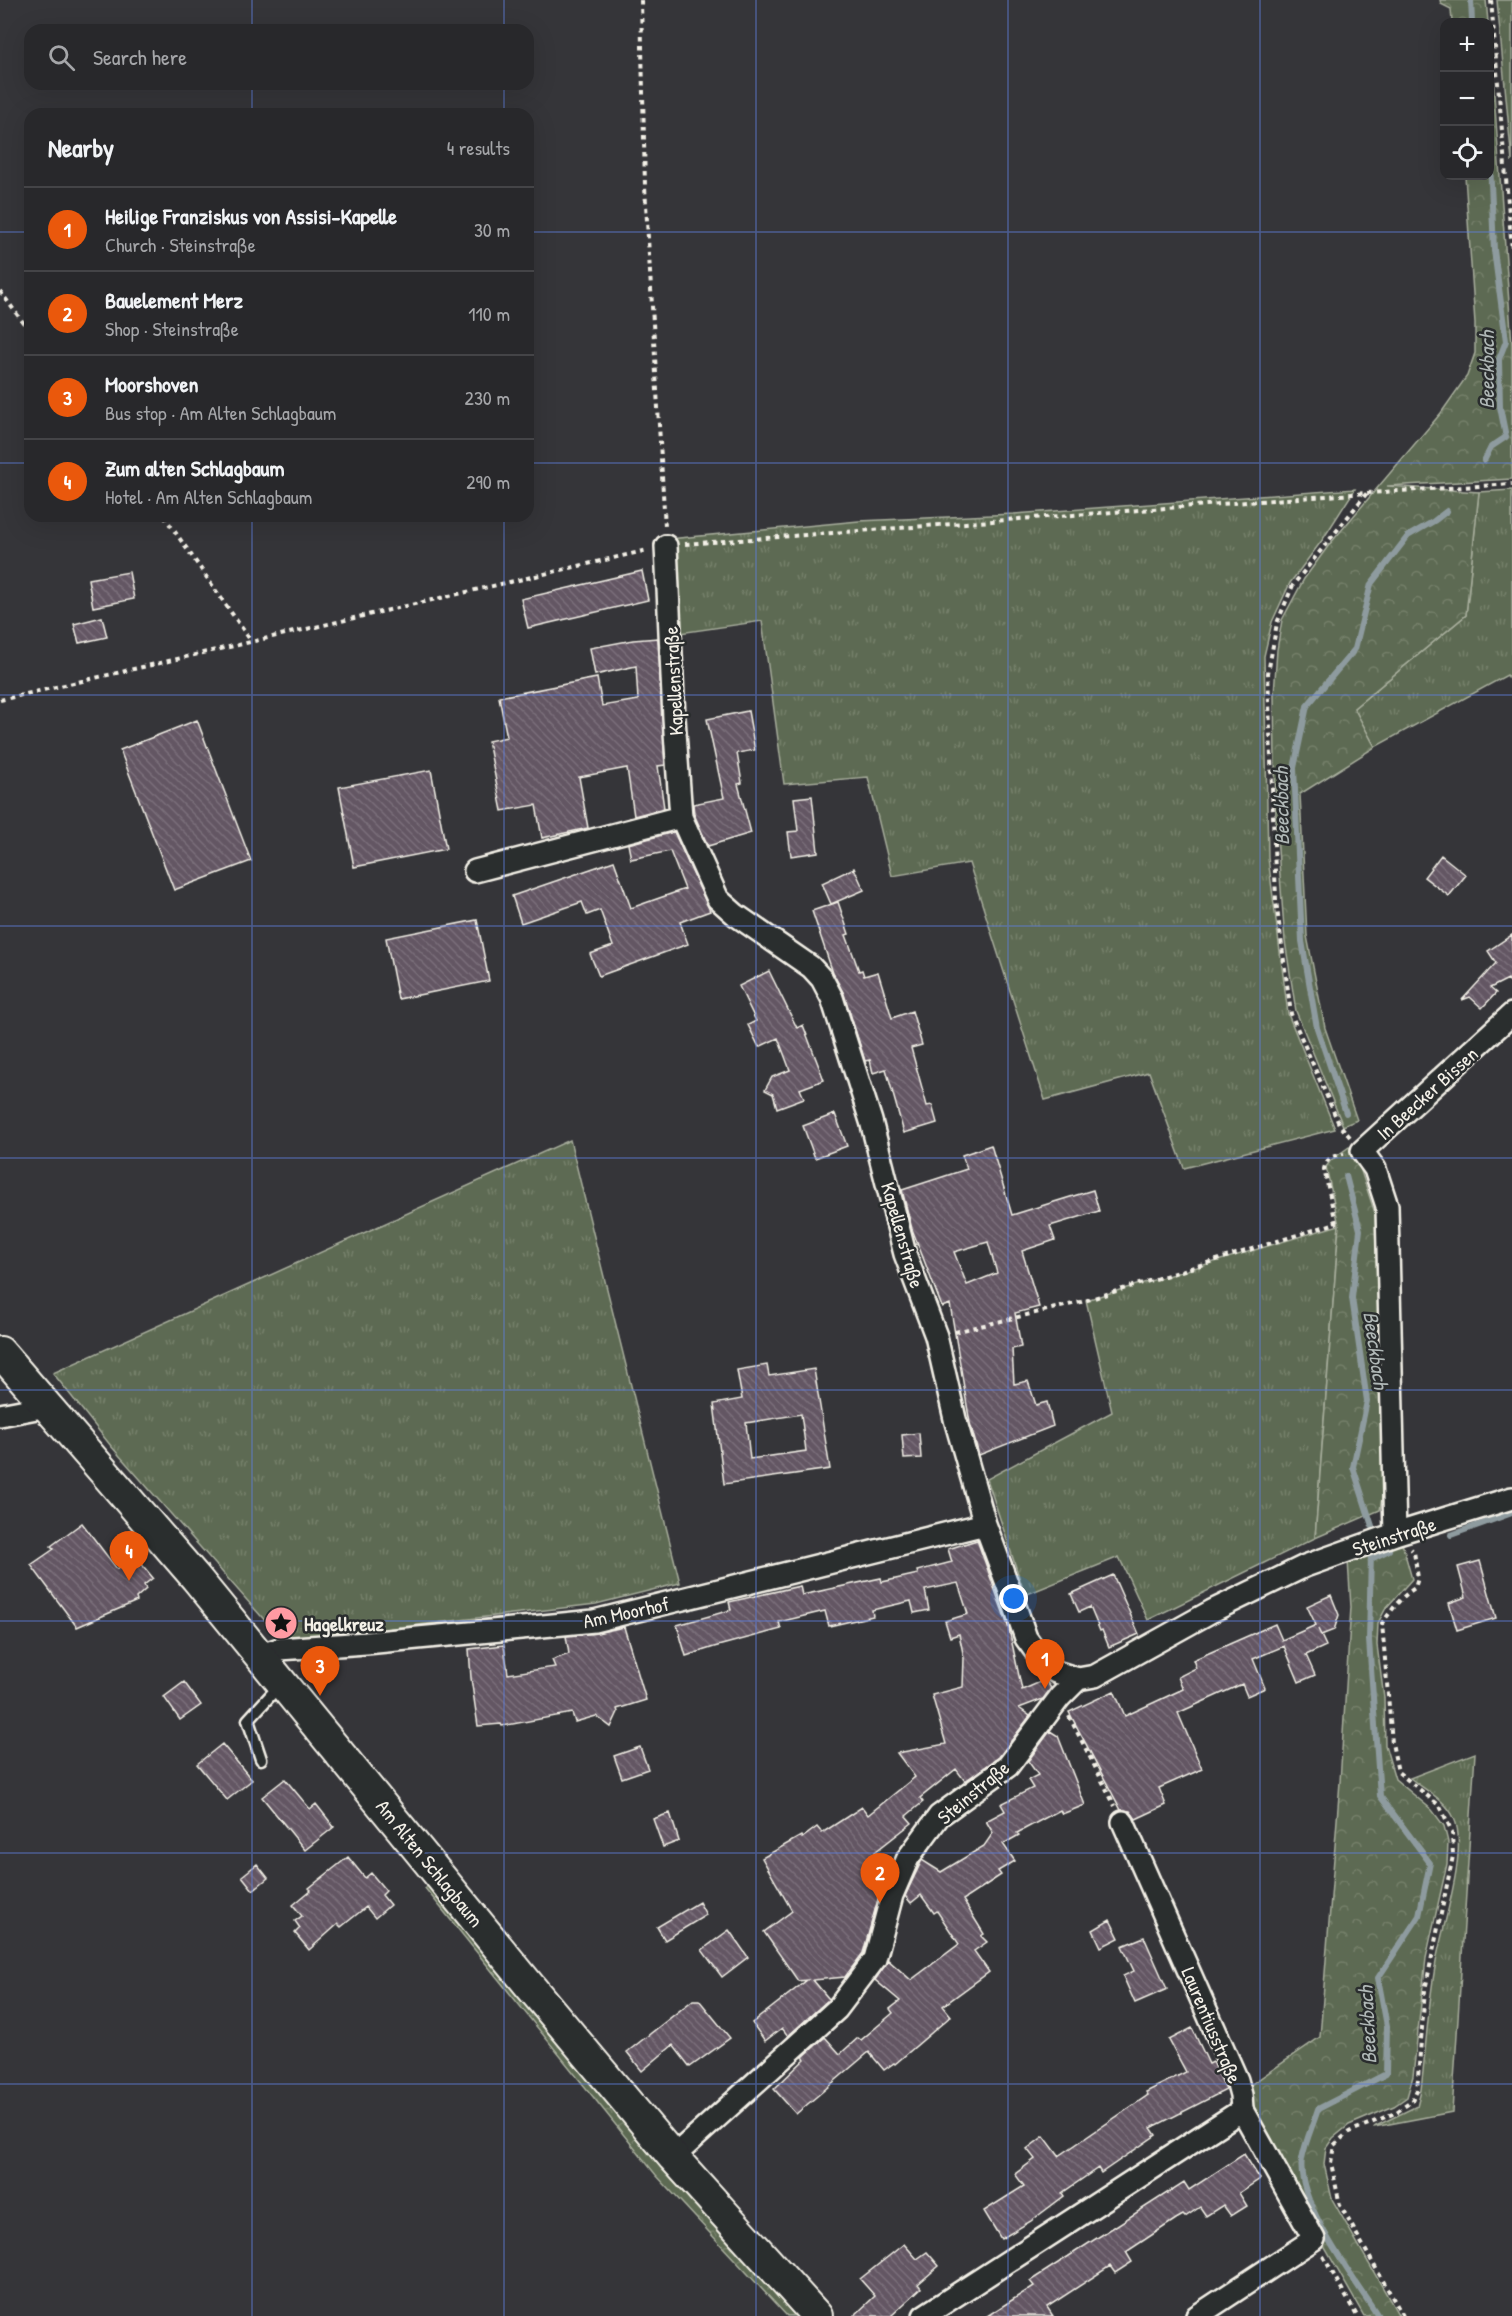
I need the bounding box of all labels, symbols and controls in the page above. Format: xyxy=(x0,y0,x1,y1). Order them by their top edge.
map controls xyxy=(1440,18,1494,180)
button: + xyxy=(1440,18,1494,72)
search box xyxy=(24,24,534,90)
icon: search xyxy=(45,41,78,74)
text: Search here xyxy=(93,42,187,72)
button: − xyxy=(1440,72,1494,126)
button: locate xyxy=(1440,126,1494,180)
text: Nearby xyxy=(48,130,114,165)
text: 4 results xyxy=(447,134,510,161)
text: Heilige Franziskus von Assisi-Kapelle xyxy=(105,201,397,231)
text: 1 xyxy=(64,216,71,243)
text: 30 m xyxy=(474,216,510,243)
text: Church · Steinstraße xyxy=(105,231,256,258)
text: Bauelement Merz xyxy=(105,285,243,315)
text: 2 xyxy=(63,300,72,327)
text: 110 m xyxy=(468,300,510,327)
text: Shop · Steinstraße xyxy=(105,315,239,342)
water label: Beeckbach xyxy=(1472,330,1501,409)
text: Moorshoven xyxy=(105,369,198,399)
text: 3 xyxy=(63,384,72,411)
text: 230 m xyxy=(465,384,510,411)
text: Bus stop · Am Alten Schlagbaum xyxy=(105,399,336,426)
text: Zum alten Schlagbaum xyxy=(105,453,284,483)
text: 4 xyxy=(64,468,71,495)
text: 290 m xyxy=(466,468,510,495)
text: Hotel · Am Alten Schlagbaum xyxy=(105,483,312,510)
street label: Kapellenstraße xyxy=(657,626,689,736)
water label: Beeckbach xyxy=(1266,766,1296,845)
street label: In Beecker Bissen xyxy=(1370,1040,1484,1146)
street label: Kapellenstraße xyxy=(875,1179,931,1291)
water label: Beeckbach xyxy=(1356,1309,1396,1392)
street label: Steinstraße xyxy=(1349,1510,1439,1562)
pin: 4 xyxy=(110,1532,148,1581)
your location xyxy=(999,1584,1028,1613)
street label: Am Moorhof xyxy=(580,1590,672,1634)
place icon: Hagelkreuz xyxy=(263,1605,299,1641)
place label: Hagelkreuz xyxy=(304,1610,384,1638)
pin: 1 xyxy=(1026,1640,1064,1689)
pin: 3 xyxy=(300,1646,340,1696)
street label: Steinstraße xyxy=(931,1754,1015,1830)
street label: Am Alten Schlagbaum xyxy=(370,1794,490,1932)
pin: 2 xyxy=(860,1854,900,1903)
street label: Laurentiusstraße xyxy=(1175,1963,1249,2087)
water label: Beeckbach xyxy=(1350,1984,1384,2065)

